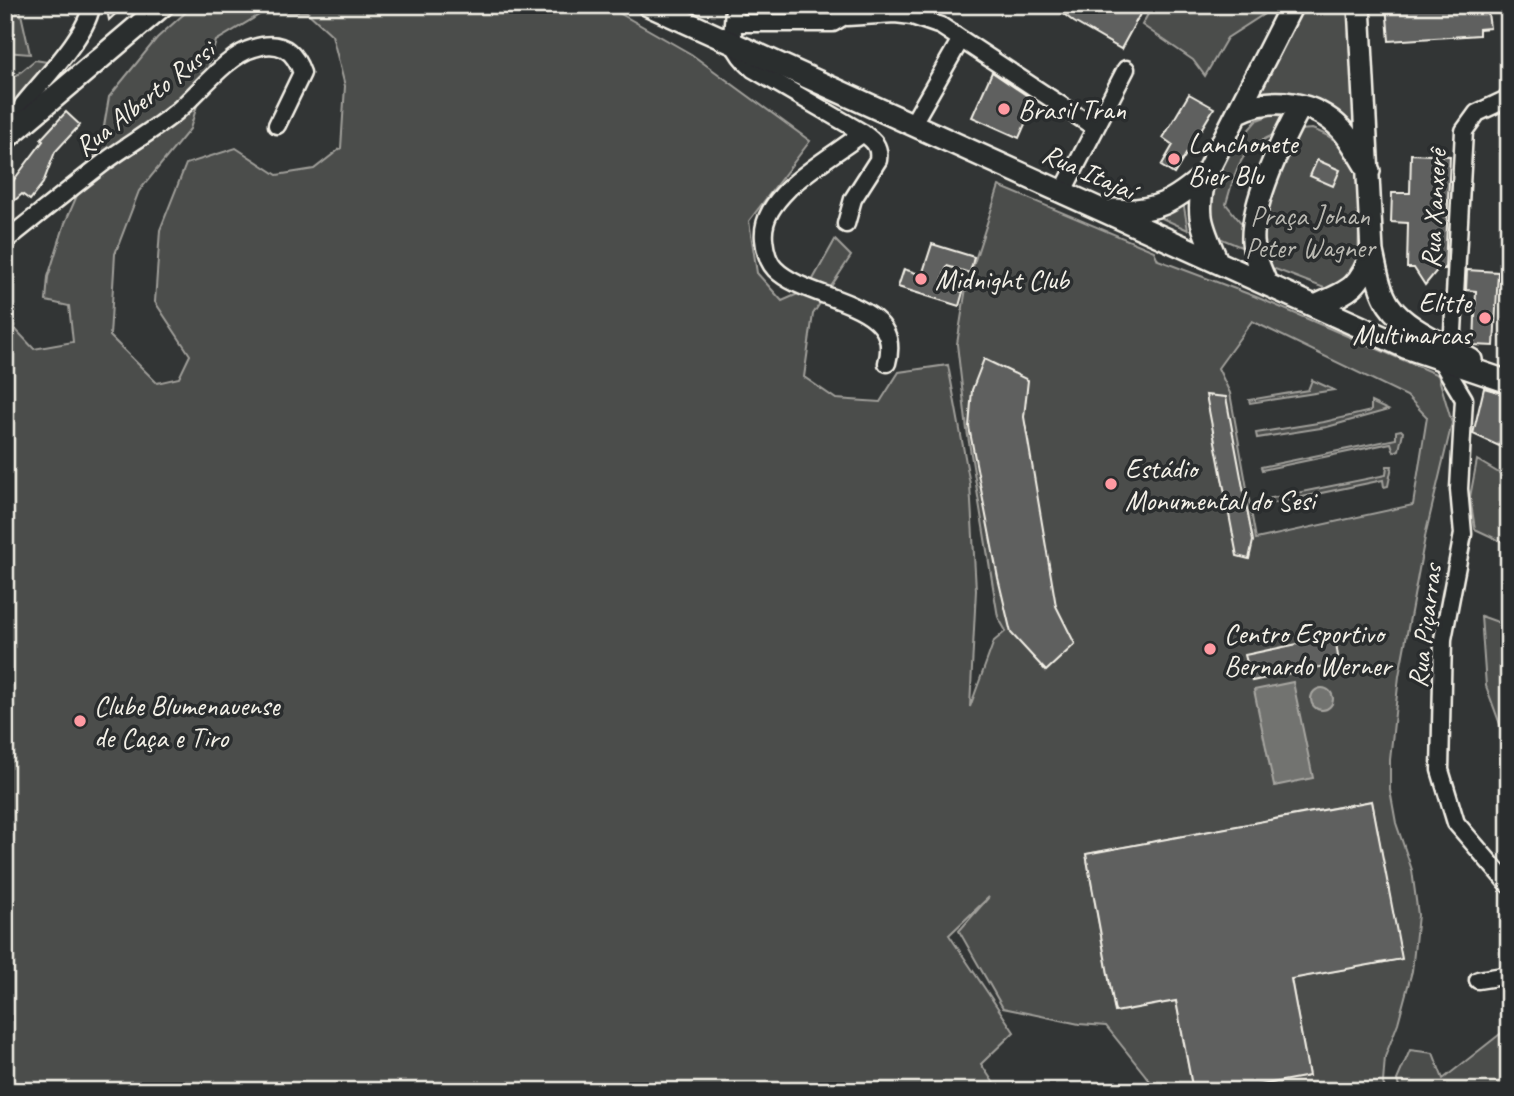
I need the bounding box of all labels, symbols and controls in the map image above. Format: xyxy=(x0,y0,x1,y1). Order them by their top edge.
street label: Rua Alberto Russi xyxy=(67,31,224,164)
place label: Brasil Tran xyxy=(1018,92,1126,127)
marker: Brasil Tran xyxy=(996,101,1012,117)
place label: Lanchonete Bier Blu xyxy=(1188,126,1299,193)
street label: Rua Itajaí xyxy=(1037,136,1146,210)
street label: Rua Xanxerê xyxy=(1413,146,1454,269)
marker: Lanchonete Bier Blu xyxy=(1166,151,1182,167)
park label: Praça Johan Peter Wagner xyxy=(1245,198,1377,265)
place label: Midnight Club xyxy=(935,262,1071,297)
marker: Midnight Club xyxy=(913,271,929,287)
place label: Elitte Multimarcas xyxy=(1352,285,1473,352)
marker: Elitte Multimarcas xyxy=(1477,310,1493,326)
place label: Estádio Monumental do Sesi xyxy=(1125,451,1319,518)
marker: Estádio Monumental do Sesi xyxy=(1103,476,1119,492)
street label: Rua Piçarras xyxy=(1400,560,1450,690)
place label: Centro Esportivo Bernardo Werner xyxy=(1224,616,1394,683)
marker: Centro Esportivo Bernardo Werner xyxy=(1202,641,1218,657)
place label: Clube Blumenauense de Caça e Tiro xyxy=(94,688,281,755)
marker: Clube Blumenauense de Caça e Tiro xyxy=(72,713,88,729)

